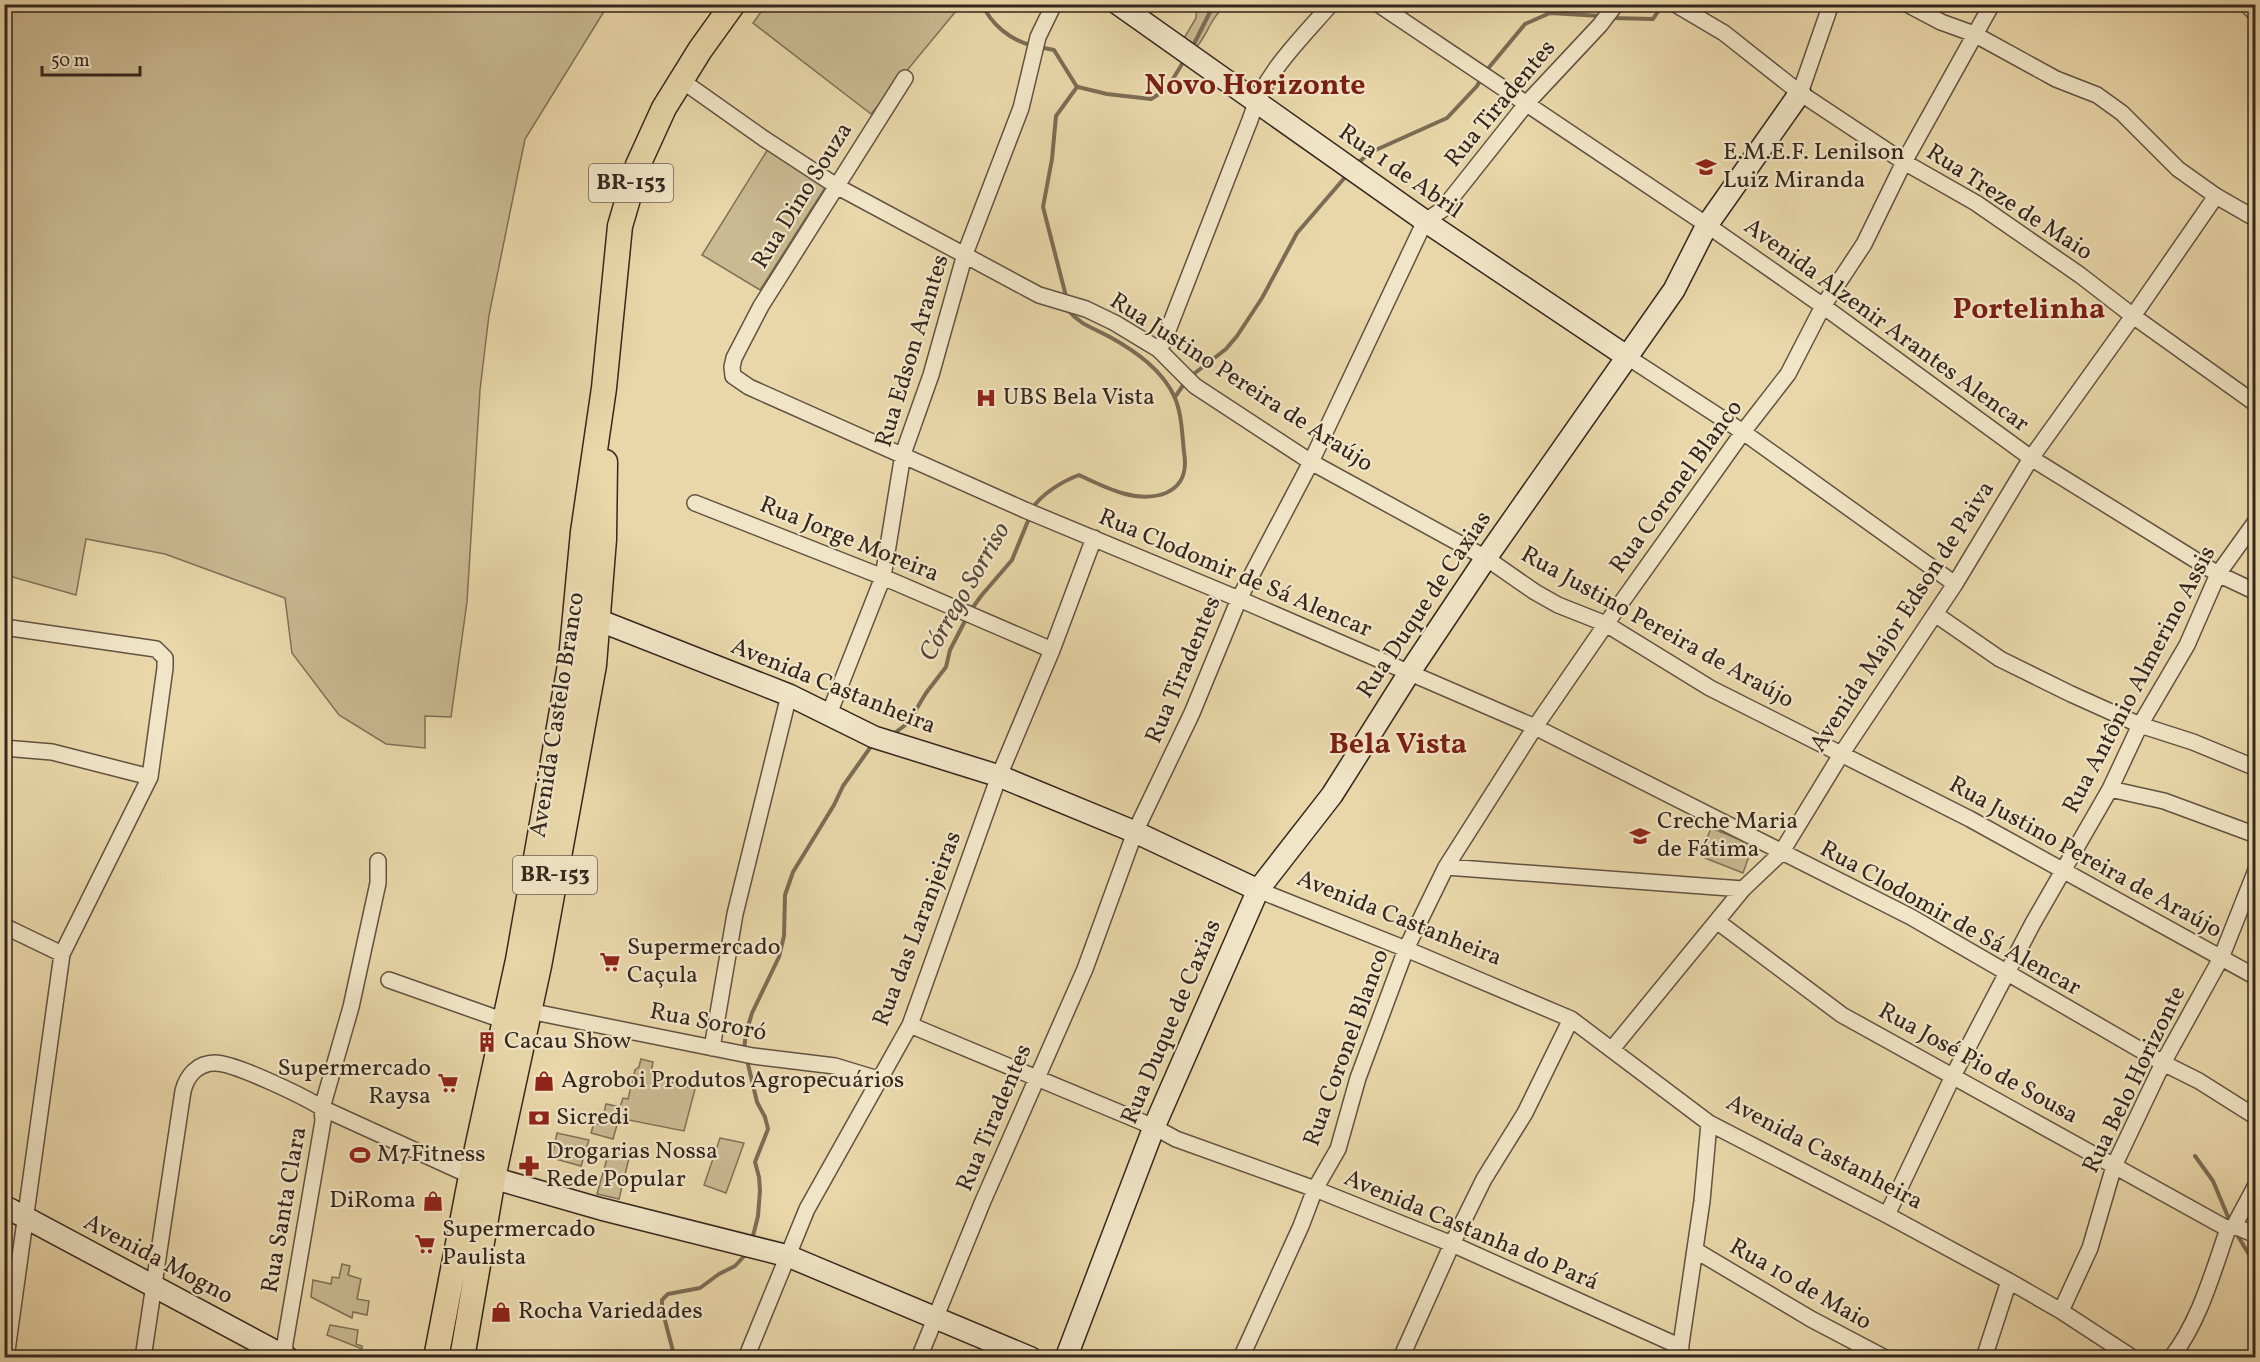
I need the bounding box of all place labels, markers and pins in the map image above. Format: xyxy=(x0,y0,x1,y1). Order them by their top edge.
place label: E.M.E.F. Lenilson Luiz Miranda xyxy=(1723,136,1905,198)
school or university icon: E.M.E.F. Lenilson Luiz Miranda xyxy=(1694,155,1718,179)
place label: UBS Bela Vista xyxy=(1003,381,1155,415)
hospital icon: UBS Bela Vista xyxy=(974,386,998,410)
place label: Creche Maria de Fátima xyxy=(1657,805,1798,867)
school or university icon: Creche Maria de Fátima xyxy=(1628,824,1652,848)
place label: Supermercado Caçula xyxy=(627,931,781,993)
supermarket icon: Supermercado Caçula xyxy=(598,950,622,974)
place label: Cacau Show xyxy=(504,1025,632,1059)
building icon: Cacau Show xyxy=(475,1030,499,1054)
place label: Supermercado Raysa xyxy=(277,1052,431,1114)
place label: Agroboi Produtos Agropecuários xyxy=(561,1064,904,1098)
shop icon: Agroboi Produtos Agropecuários xyxy=(532,1069,556,1093)
supermarket icon: Supermercado Raysa xyxy=(436,1071,460,1095)
place label: Sicredi xyxy=(556,1101,629,1135)
bank icon: Sicredi xyxy=(527,1106,551,1130)
place label: Drogarias Nossa Rede Popular xyxy=(546,1135,718,1197)
place label: M7Fitness xyxy=(377,1138,486,1172)
sports icon: M7Fitness xyxy=(348,1143,372,1167)
pharmacy icon: Drogarias Nossa Rede Popular xyxy=(517,1154,541,1178)
place label: DiRoma xyxy=(329,1184,416,1218)
shop icon: DiRoma xyxy=(421,1189,445,1213)
place label: Supermercado Paulista xyxy=(442,1213,596,1275)
supermarket icon: Supermercado Paulista xyxy=(413,1232,437,1256)
place label: Rocha Variedades xyxy=(518,1295,703,1329)
shop icon: Rocha Variedades xyxy=(489,1300,513,1324)

